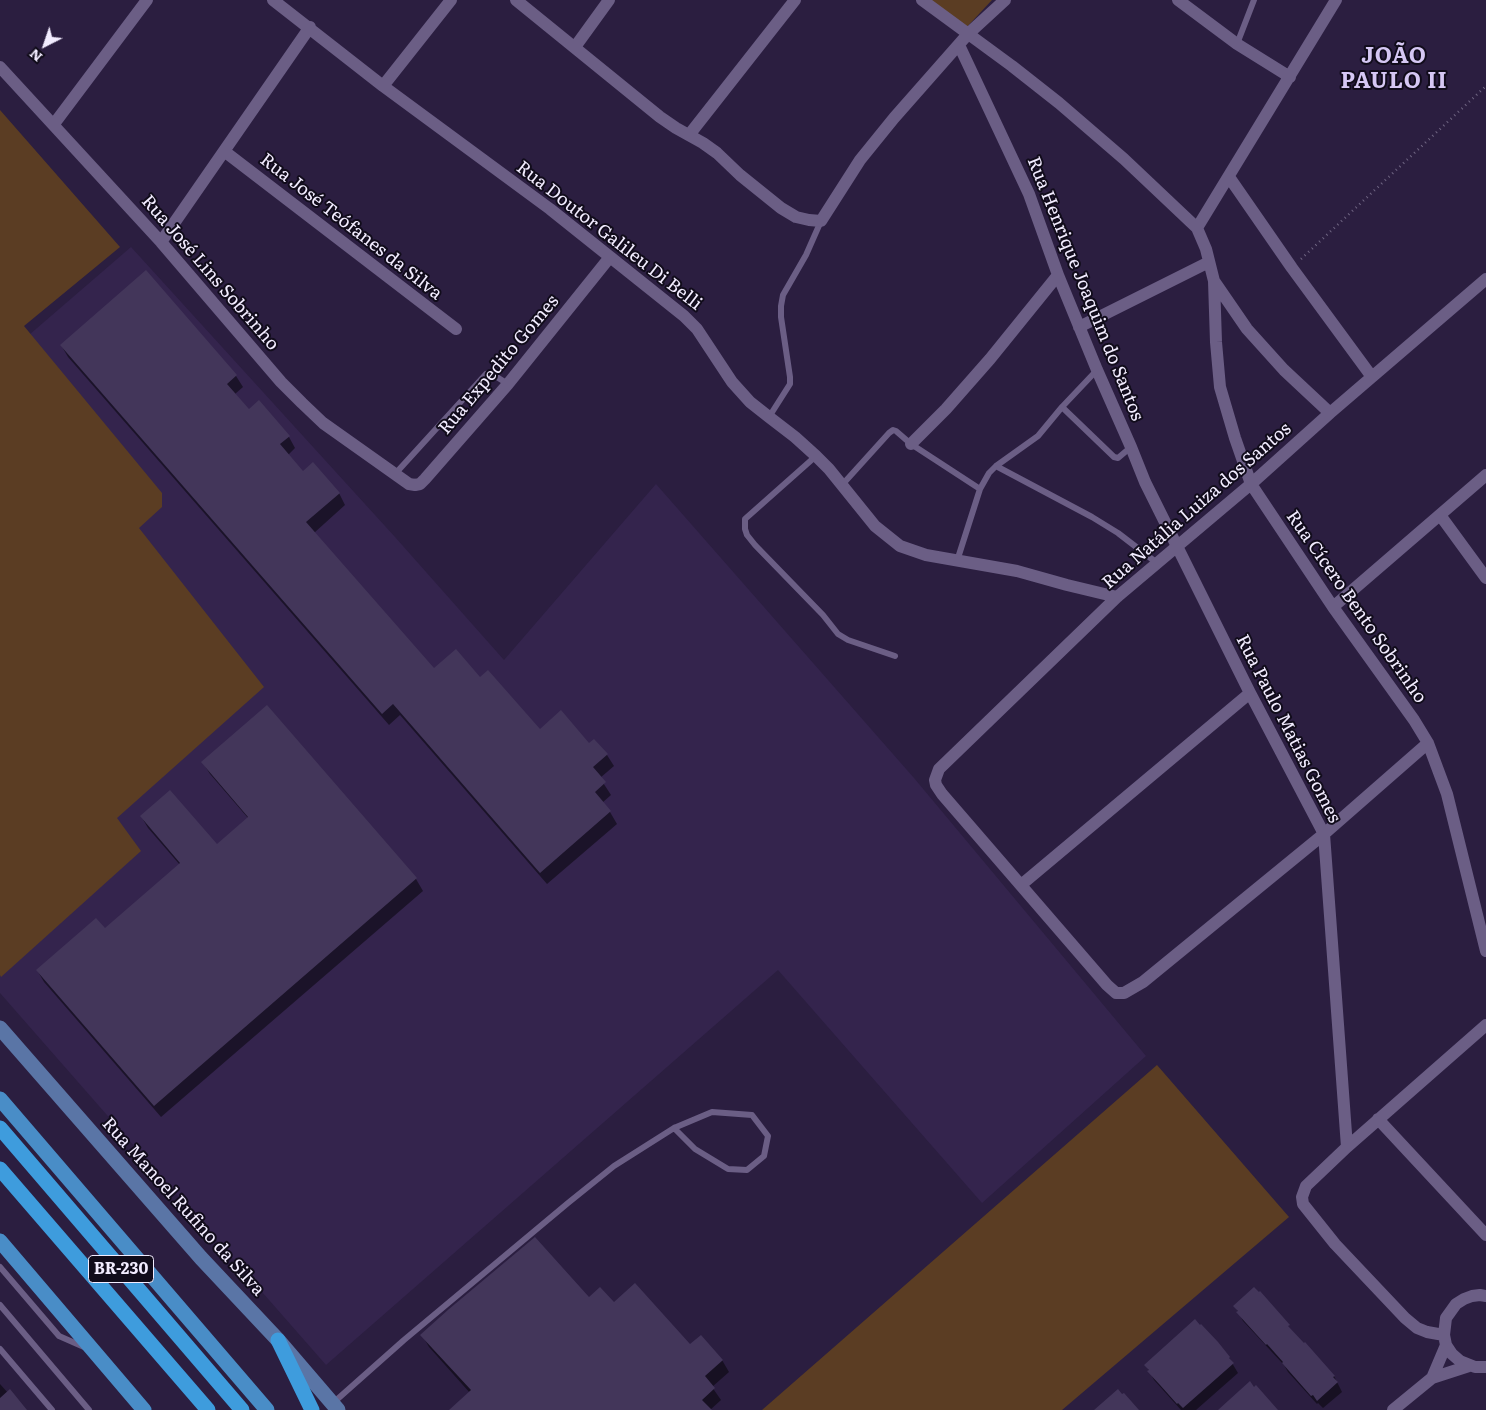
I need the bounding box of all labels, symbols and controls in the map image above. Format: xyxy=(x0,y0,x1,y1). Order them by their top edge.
north arrow xyxy=(20,20,70,70)
district label: JOÃO PAULO II xyxy=(1339,44,1449,96)
text: N xyxy=(24,45,46,68)
street label: Rua José Teófanes da Silva xyxy=(256,149,446,305)
street label: Rua Henrique Joaquim do Santos xyxy=(1022,154,1148,424)
street label: Rua Doutor Galileu Di Belli xyxy=(512,157,706,315)
street label: Rua José Lins Sobrinho xyxy=(137,191,283,355)
street label: Rua Expedito Gomes xyxy=(434,291,564,439)
street label: Rua Natália Luiza dos Santos xyxy=(1098,418,1296,594)
street label: Rua Cícero Bento Sobrinho xyxy=(1281,507,1431,707)
street label: Rua Paulo Matias Gomes xyxy=(1231,631,1345,827)
street label: Rua Manoel Rufino da Silva xyxy=(97,1113,269,1301)
road number: BR-230 xyxy=(88,1256,154,1282)

